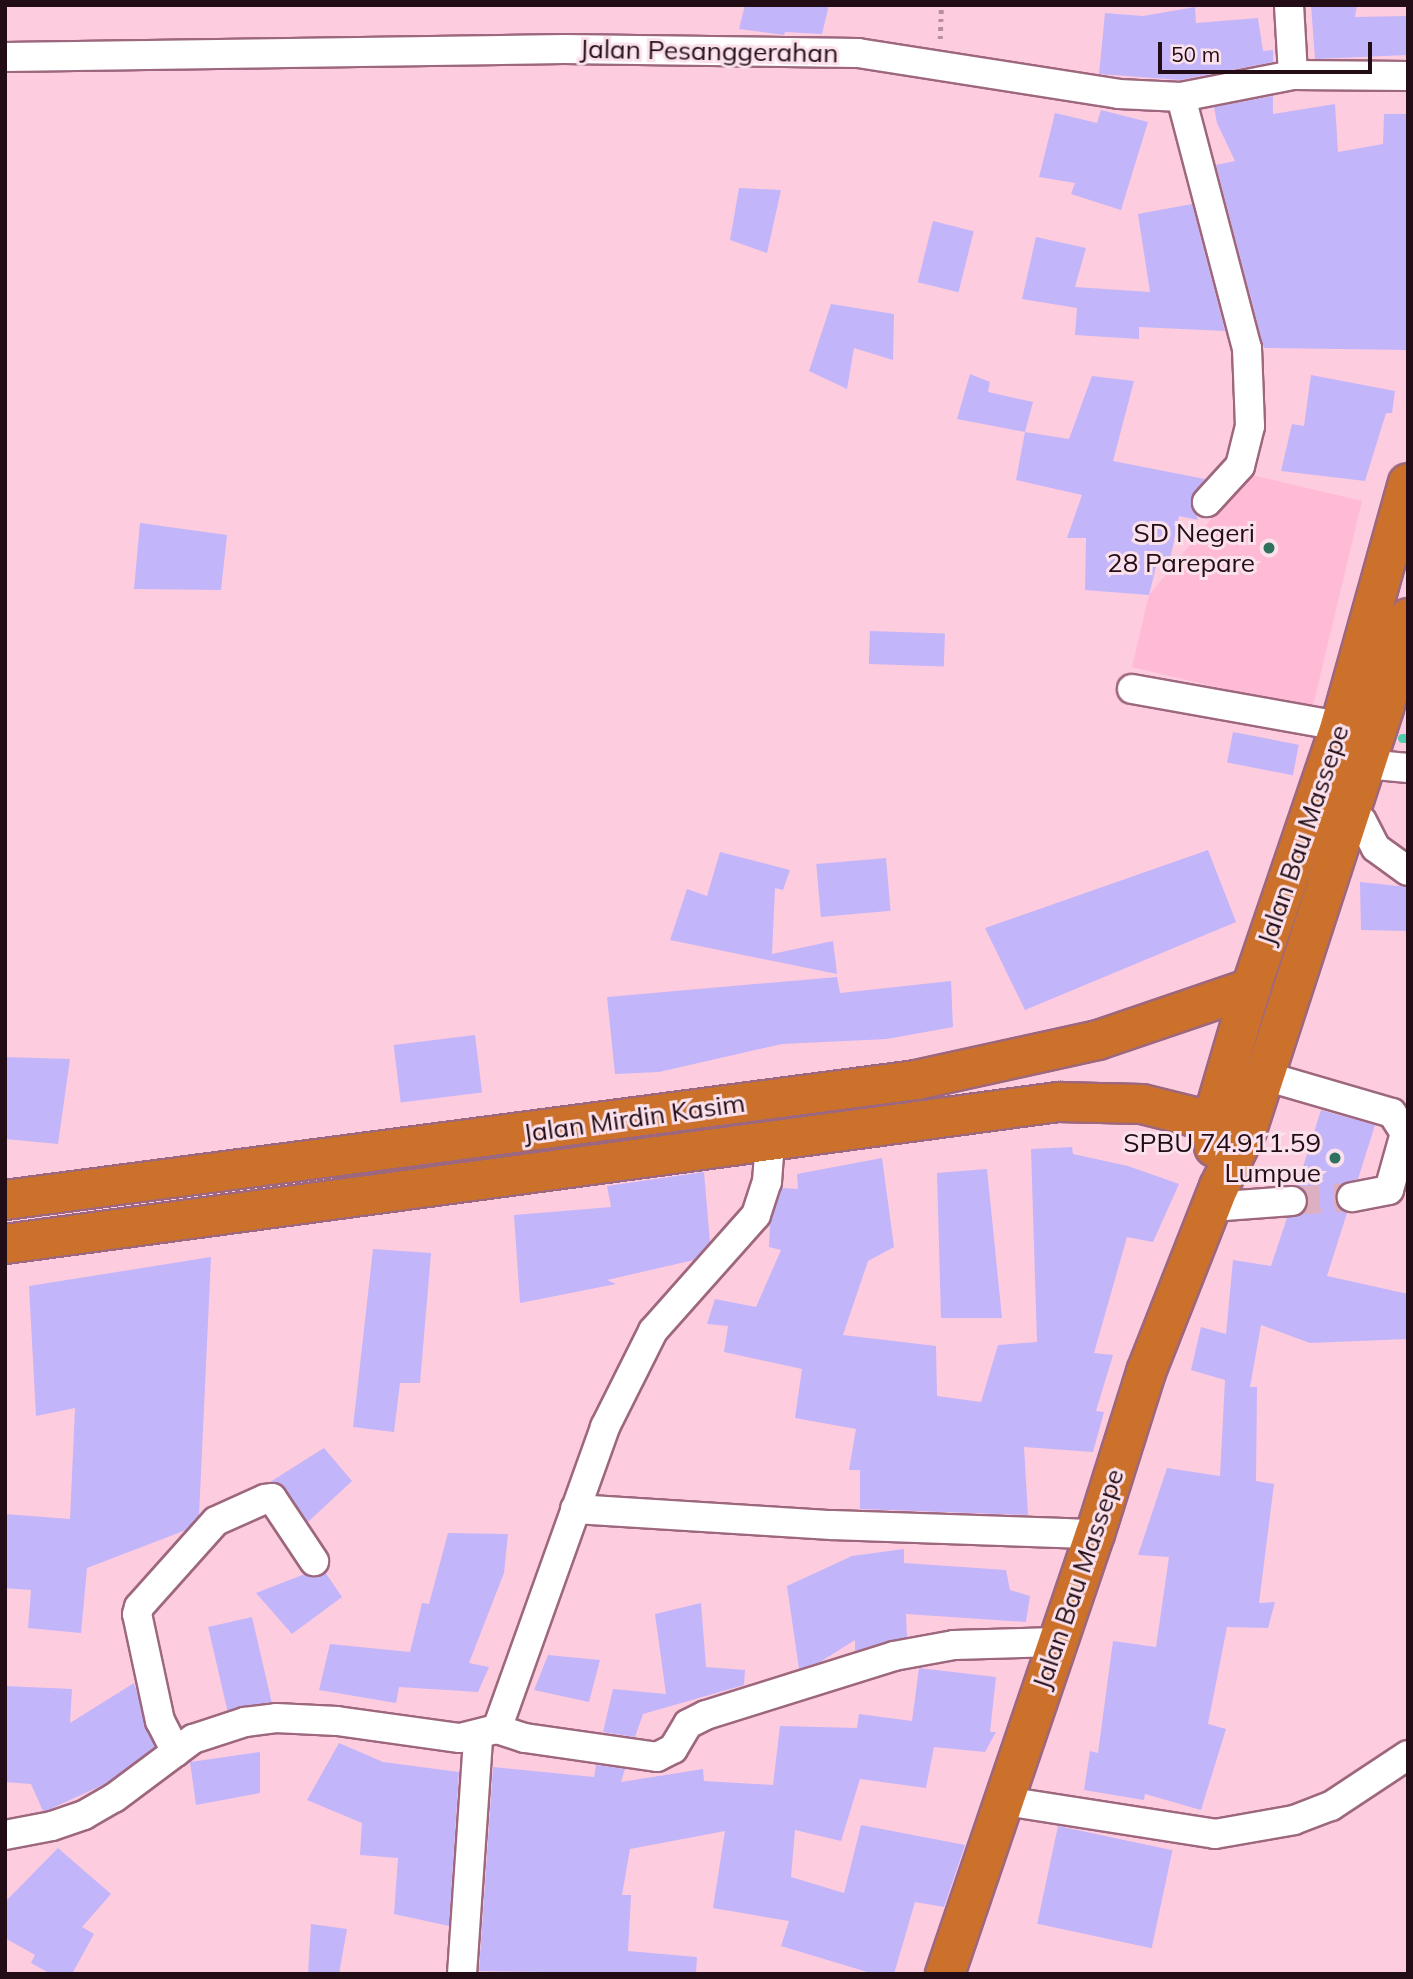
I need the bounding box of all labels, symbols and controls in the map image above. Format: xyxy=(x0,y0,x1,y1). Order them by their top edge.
scale bar xyxy=(1161,28,1374,72)
street label: Jalan Pesanggerahan xyxy=(579,33,839,69)
text: 50 m xyxy=(1171,41,1220,67)
place label: SD Negeri 28 Parepare xyxy=(1107,517,1255,578)
marker: SD Negeri 28 Parepare xyxy=(1261,540,1277,556)
street label: Jalan Bau Massepe xyxy=(1251,721,1355,949)
street label: Jalan Mirdin Kasim xyxy=(521,1087,747,1149)
place label: SPBU 74.911.59 Lumpue xyxy=(1123,1127,1321,1188)
marker: SPBU 74.911.59 Lumpue xyxy=(1327,1150,1343,1166)
street label: Jalan Bau Massepe xyxy=(1026,1465,1130,1693)

